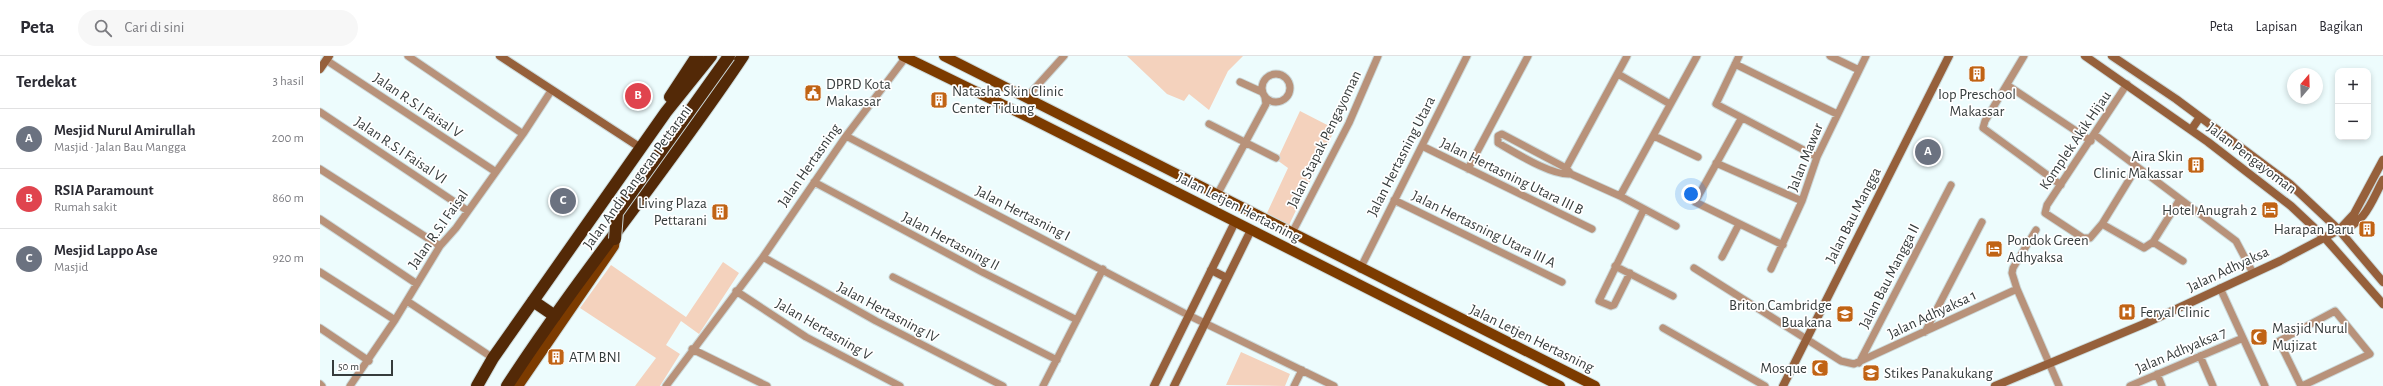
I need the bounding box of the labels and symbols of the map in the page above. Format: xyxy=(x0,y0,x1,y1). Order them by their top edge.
building icon: Iop Preschool Makassar xyxy=(1967,64,1987,84)
street label: Jalan Stapak Pengayoman xyxy=(1285,68,1364,210)
north arrow xyxy=(2287,68,2323,104)
street label: Jalan R.S.I Faisal V xyxy=(371,70,465,141)
place label: DPRD Kota Makassar xyxy=(826,77,891,109)
pin: B xyxy=(625,81,651,111)
public building icon: DPRD Kota Makassar xyxy=(803,83,823,103)
place label: Natasha Skin Clinic Center Tidung xyxy=(952,84,1063,116)
place label: Iop Preschool Makassar xyxy=(1938,87,2016,119)
street label: Komplek Akik Hijau xyxy=(2037,88,2114,192)
building icon: Natasha Skin Clinic Center Tidung xyxy=(929,90,949,110)
street label: Jalan Hertasning Utara xyxy=(1365,94,1438,219)
street label: Jalan Andi Pangeran Pettarani xyxy=(580,103,694,252)
street label: Jalan R.S.I Faisal VI xyxy=(352,114,450,187)
street label: Jalan Pengayoman xyxy=(2204,120,2299,197)
street label: Jalan Hertasning xyxy=(775,121,844,209)
street label: Jalan Mawar xyxy=(1785,121,1826,193)
street label: Jalan Hertasning Utara III B xyxy=(1438,135,1586,218)
pin: A xyxy=(1915,137,1941,167)
place label: Aira Skin Clinic Makassar xyxy=(2093,149,2183,181)
building icon: Aira Skin Clinic Makassar xyxy=(2186,155,2206,175)
street label: Jalan Bau Mangga xyxy=(1823,165,1884,265)
street label: Jalan Letjen Hertasning xyxy=(1175,170,1303,245)
street label: Jalan Hertasning I xyxy=(973,183,1072,244)
your location xyxy=(1681,184,1701,204)
pin: C xyxy=(550,186,576,216)
street label: Jalan R.S.I Faisal xyxy=(406,187,471,272)
street label: Jalan Hertasning Utara III A xyxy=(1409,188,1558,271)
place label: Living Plaza Pettarani xyxy=(638,196,707,228)
hotel icon: Hotel Anugrah 2 xyxy=(2260,200,2280,220)
building icon: Living Plaza Pettarani xyxy=(710,202,730,222)
place label: Hotel Anugrah 2 xyxy=(2162,203,2257,218)
street label: Jalan Hertasning II xyxy=(900,209,1002,273)
building icon: Harapan Baru xyxy=(2357,219,2377,239)
street label: Jalan Bau Mangga II xyxy=(1857,222,1922,331)
place label: Harapan Baru xyxy=(2274,222,2354,237)
place label: Pondok Green Adhyaksa xyxy=(2007,233,2089,265)
hotel icon: Pondok Green Adhyaksa xyxy=(1984,239,2004,259)
street label: Jalan Adhyaksa xyxy=(2185,244,2271,295)
street label: Jalan Hertasning IV xyxy=(835,280,941,346)
street label: Jalan Adhyaksa 1 xyxy=(1886,287,1979,341)
street label: Jalan Hertasning V xyxy=(773,296,875,363)
place label: Briton Cambridge Buakana xyxy=(1729,298,1832,330)
street label: Jalan Letjen Hertasning xyxy=(1467,302,1597,375)
hospital icon: Feryal Clinic xyxy=(2117,302,2137,322)
school or university icon: Briton Cambridge Buakana xyxy=(1835,304,1855,324)
place label: Feryal Clinic xyxy=(2140,305,2210,320)
place label: Masjid Nurul Mujizat xyxy=(2272,321,2348,353)
street label: Jalan Adhyaksa 7 xyxy=(2134,325,2229,376)
mosque icon: Masjid Nurul Mujizat xyxy=(2249,327,2269,347)
building icon: ATM BNI xyxy=(546,347,566,367)
place label: ATM BNI xyxy=(569,350,621,365)
scale bar xyxy=(332,358,393,377)
mosque icon: Mosque xyxy=(1810,358,1830,378)
place label: Mosque xyxy=(1760,361,1807,376)
school or university icon: Stikes Panakukang xyxy=(1861,363,1881,383)
place label: Stikes Panakukang xyxy=(1884,366,1993,381)

